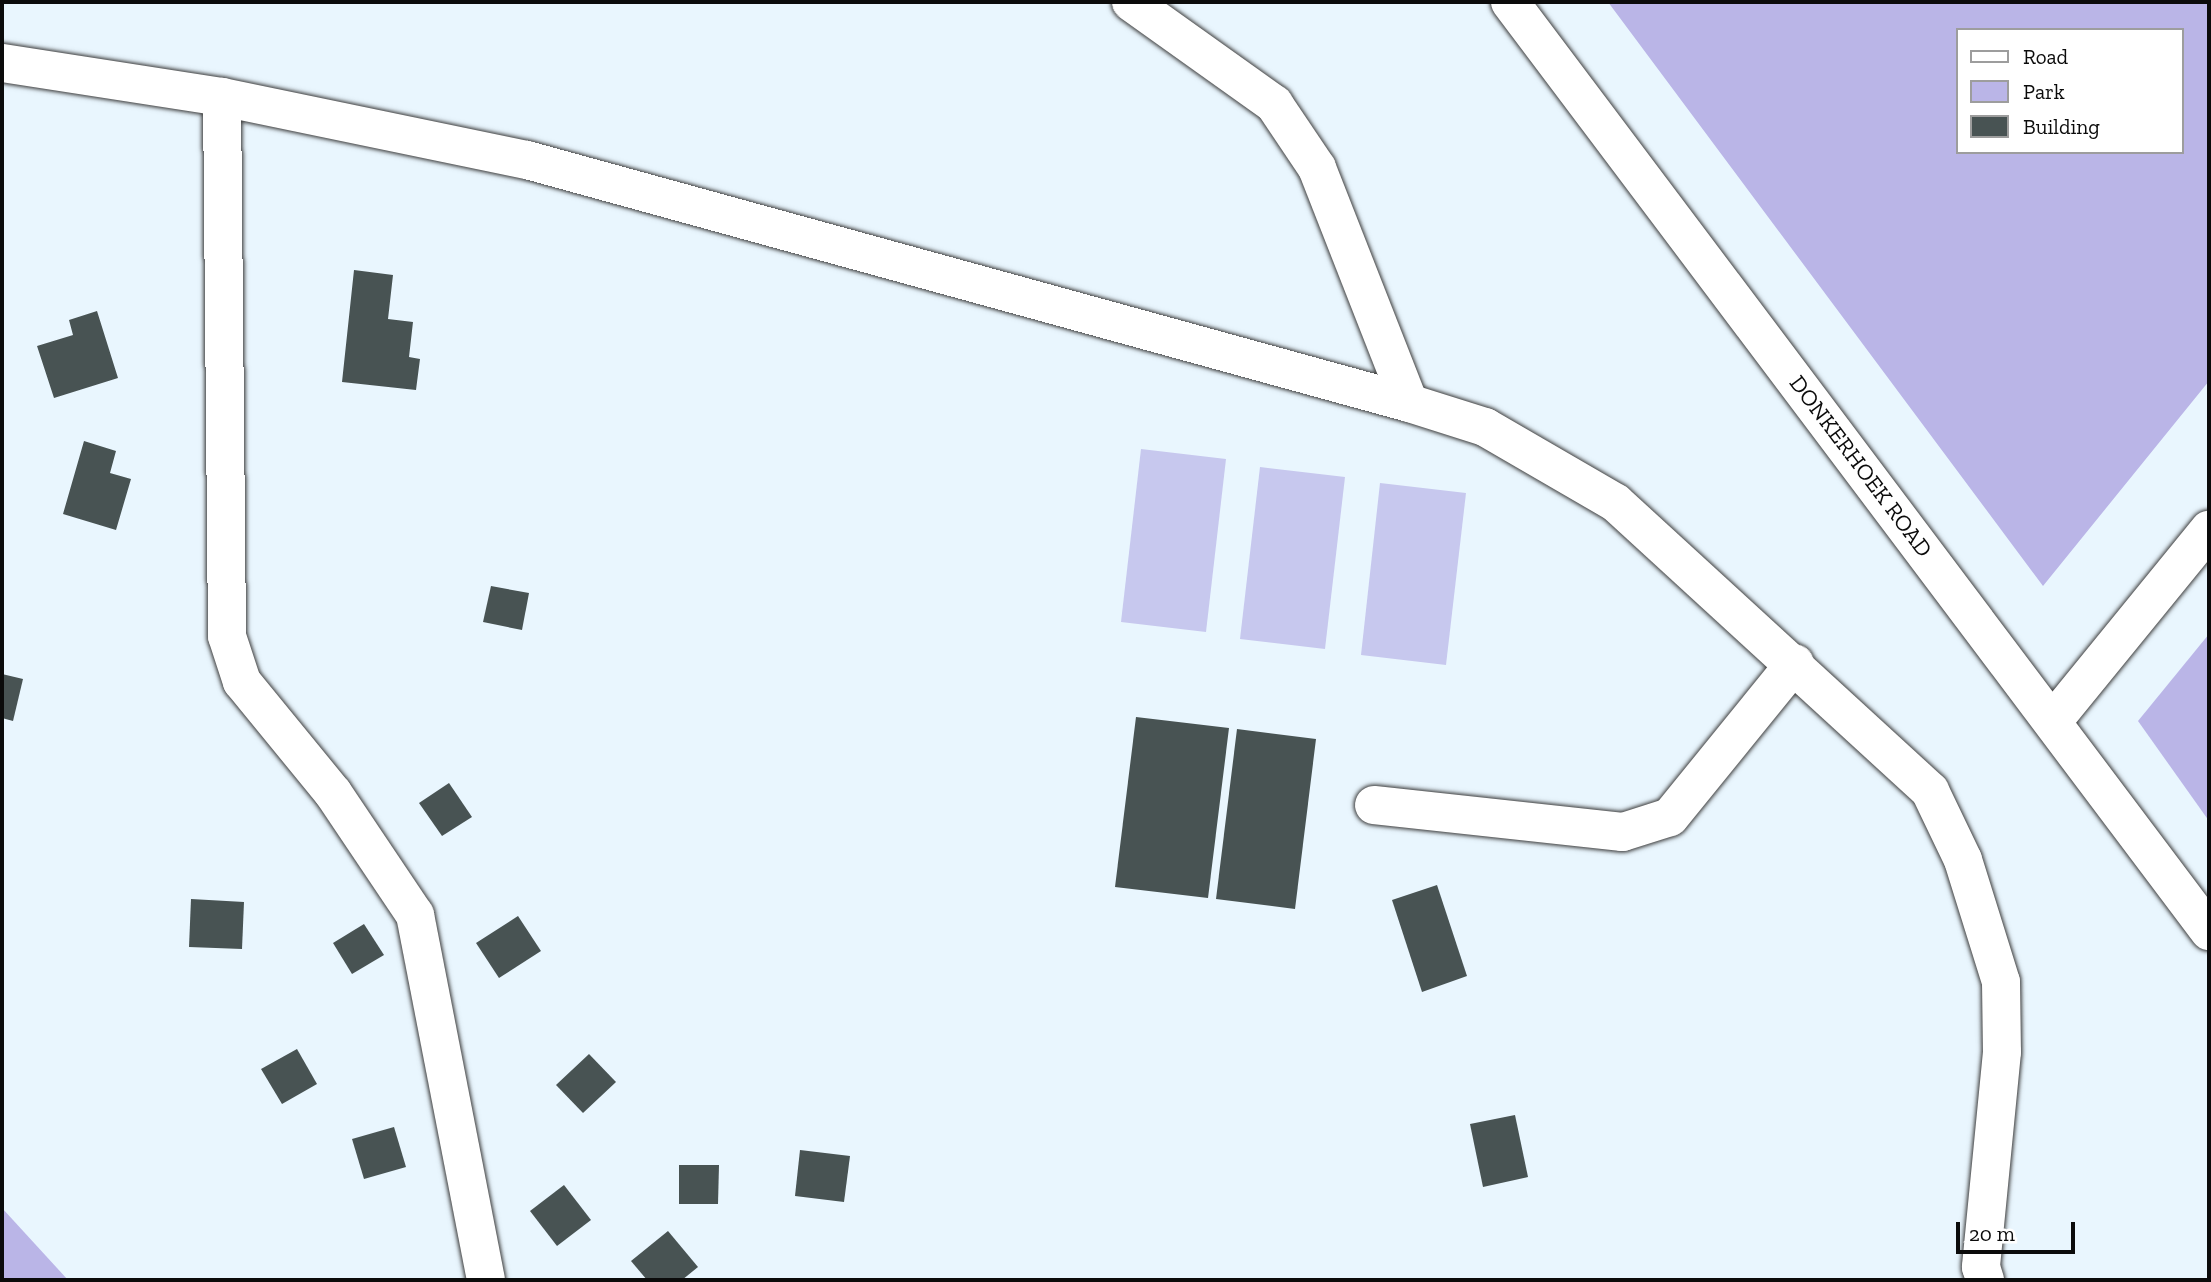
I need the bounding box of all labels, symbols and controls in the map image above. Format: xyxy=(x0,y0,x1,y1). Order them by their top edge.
legend xyxy=(1955,28,2183,154)
text: Road xyxy=(2023,44,2068,69)
text: Park xyxy=(2023,79,2065,104)
text: Building xyxy=(2023,114,2100,139)
street label: DONKERHOEK ROAD xyxy=(1784,370,1938,562)
scale bar xyxy=(1959,1208,2078,1252)
text: 20 m xyxy=(1969,1221,2015,1246)

